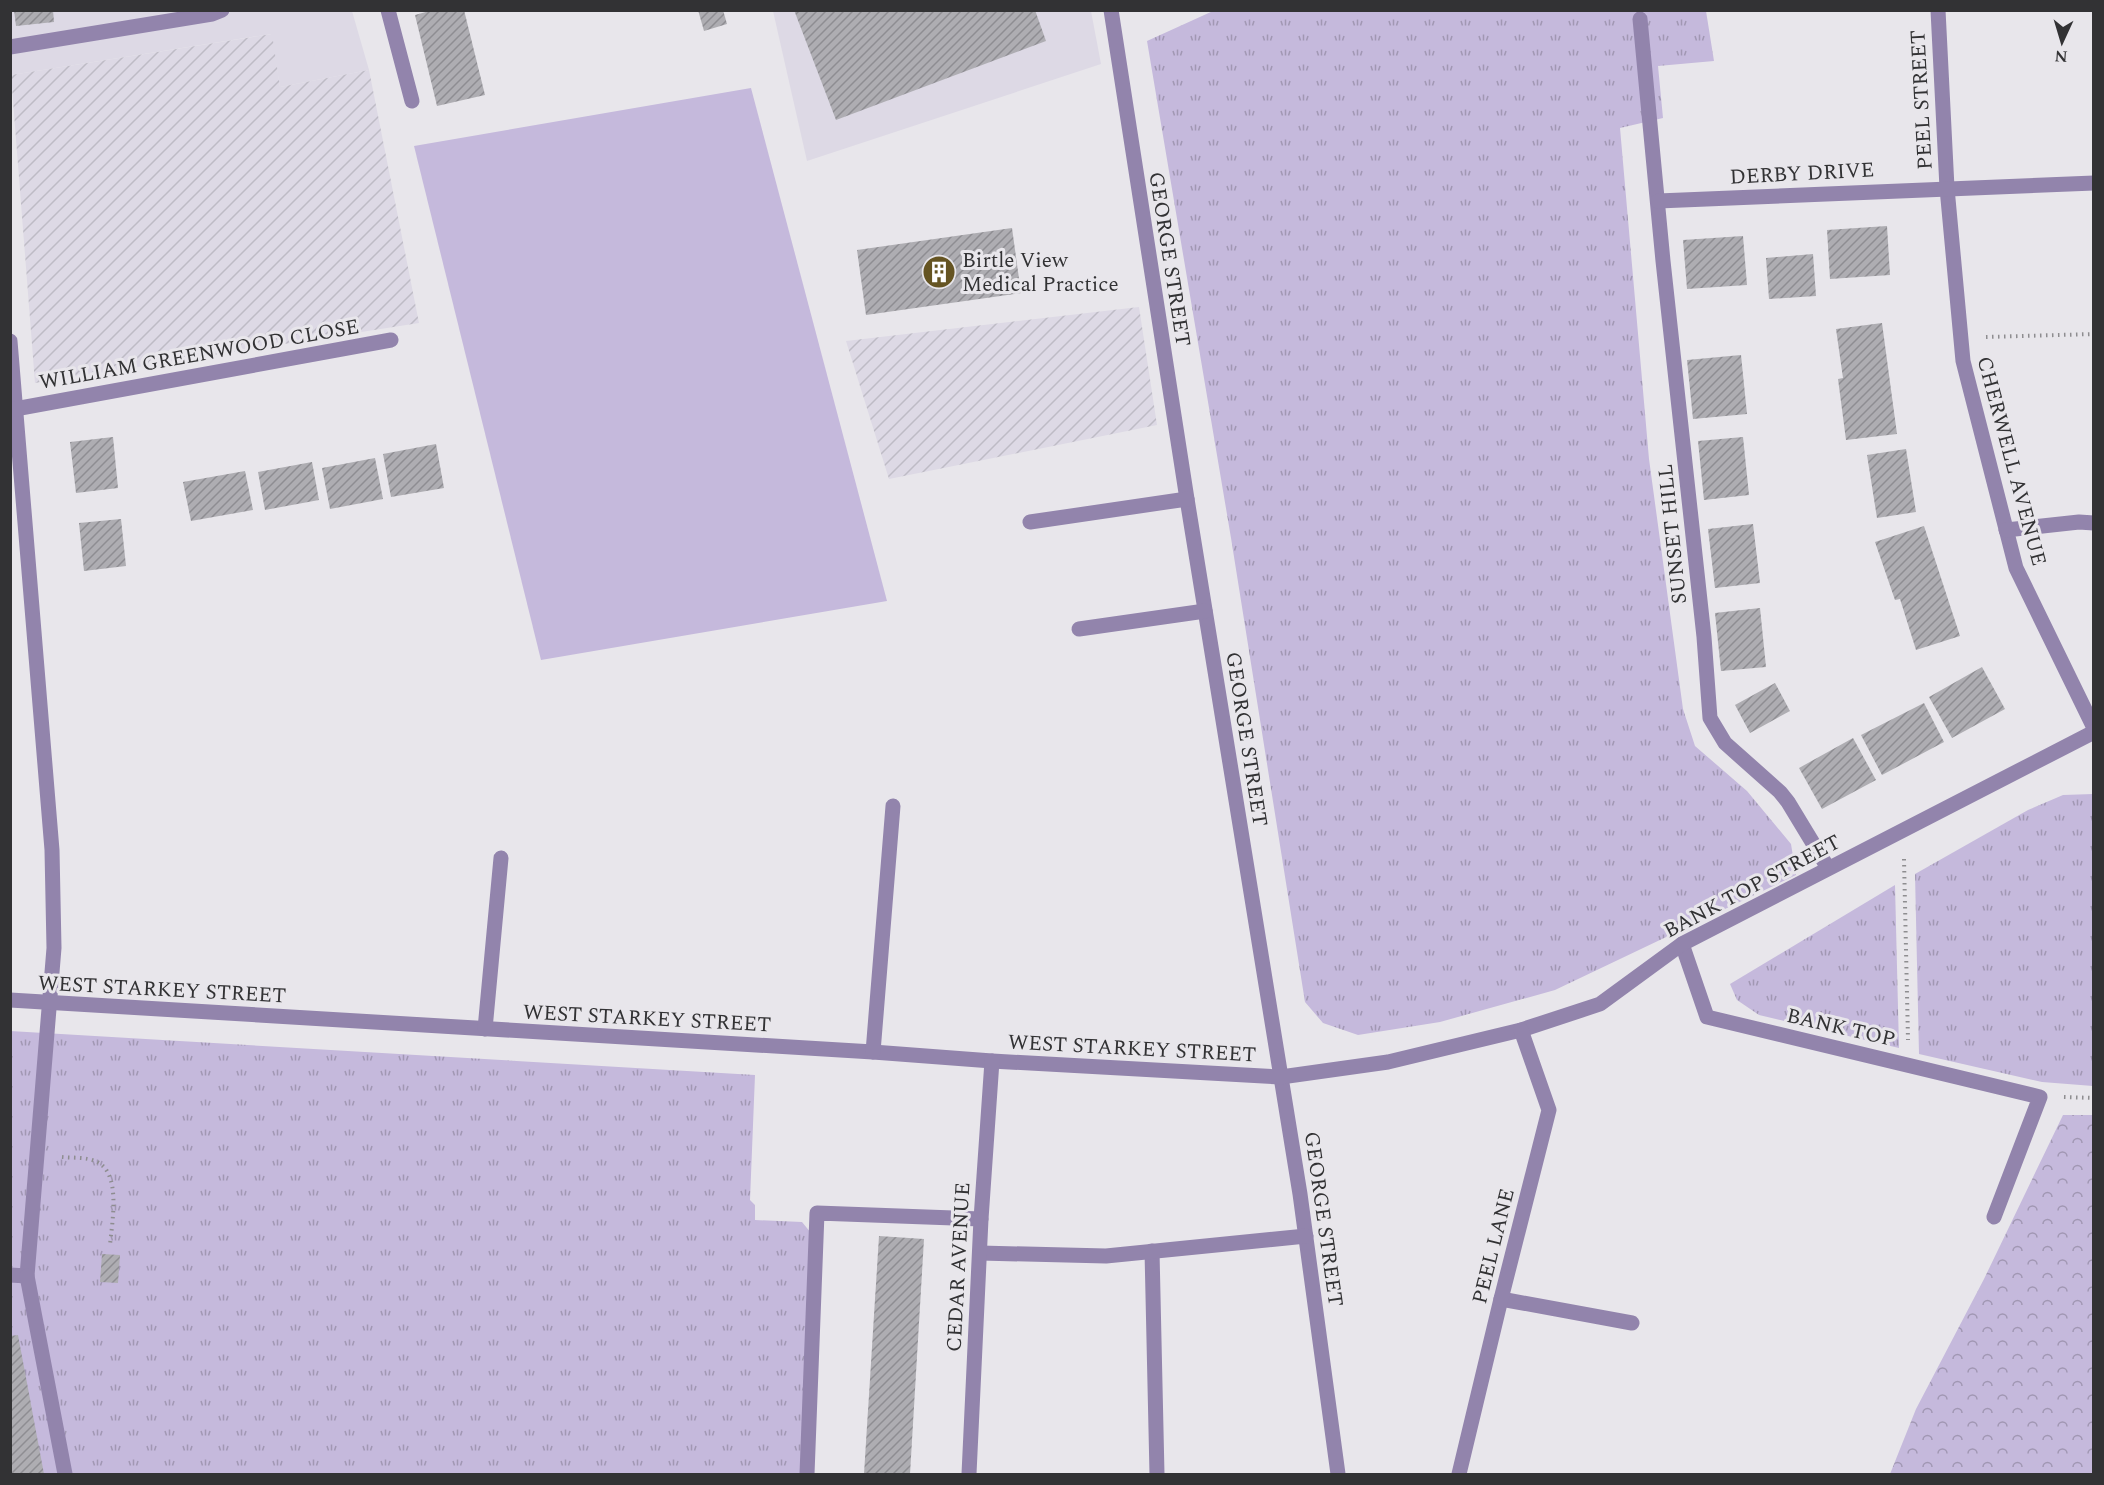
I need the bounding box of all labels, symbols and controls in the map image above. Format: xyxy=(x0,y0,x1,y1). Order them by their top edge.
north arrow xyxy=(2032,12,2092,72)
street label: PEEL STREET xyxy=(1902,29,1942,171)
text: N xyxy=(2054,44,2068,68)
street label: DERBY DRIVE xyxy=(1729,154,1875,194)
street label: GEORGE STREET xyxy=(1139,170,1199,349)
place label: Birtle View Medical Practice xyxy=(962,245,1119,301)
building icon: Birtle View Medical Practice xyxy=(921,254,957,290)
street label: WILLIAM GREENWOOD CLOSE xyxy=(37,311,362,399)
street label: CHERWELL AVENUE xyxy=(1968,353,2054,570)
street label: SUNSET HILL xyxy=(1650,462,1696,606)
street label: GEORGE STREET xyxy=(1216,650,1276,829)
street label: BANK TOP STREET xyxy=(1658,827,1847,947)
street label: WEST STARKEY STREET xyxy=(37,968,287,1012)
street label: WEST STARKEY STREET xyxy=(522,997,772,1041)
street label: BANK TOP xyxy=(1783,1000,1898,1056)
street label: WEST STARKEY STREET xyxy=(1007,1027,1257,1071)
street label: GEORGE STREET xyxy=(1295,1130,1351,1309)
street label: CEDAR AVENUE xyxy=(939,1181,979,1353)
street label: PEEL LANE xyxy=(1464,1185,1524,1307)

